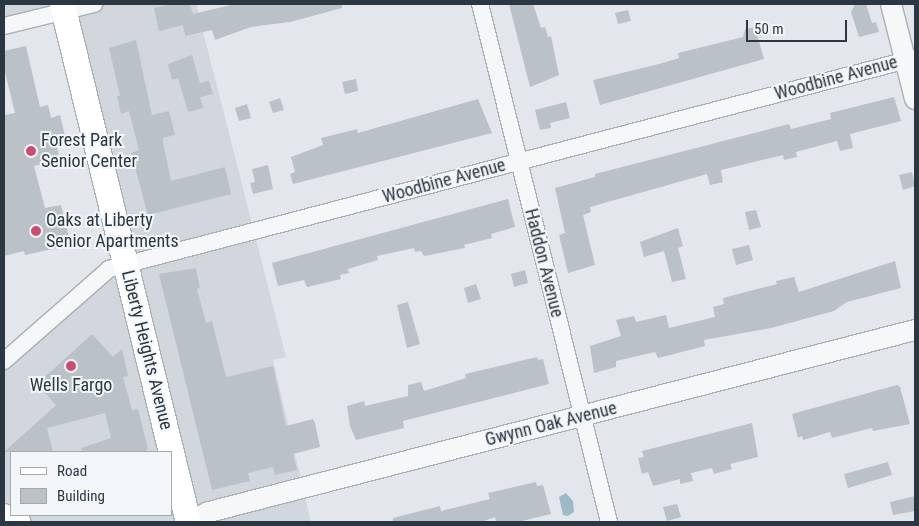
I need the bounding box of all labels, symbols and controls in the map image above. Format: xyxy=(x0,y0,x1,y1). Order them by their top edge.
scale bar xyxy=(749,10,850,42)
text: 50 m xyxy=(754,20,784,38)
street label: Woodbine Avenue xyxy=(772,51,900,105)
place label: Forest Park Senior Center xyxy=(41,130,137,172)
marker: Forest Park Senior Center xyxy=(25,145,37,157)
street label: Woodbine Avenue xyxy=(380,154,508,208)
street label: Haddon Avenue xyxy=(520,206,568,320)
place label: Oaks at Liberty Senior Apartments xyxy=(46,210,179,252)
marker: Oaks at Liberty Senior Apartments xyxy=(30,225,42,237)
street label: Liberty Heights Avenue xyxy=(117,268,177,432)
marker: Wells Fargo xyxy=(65,360,77,372)
place label: Wells Fargo xyxy=(30,374,112,396)
street label: Gwynn Oak Avenue xyxy=(483,397,619,451)
legend xyxy=(10,451,172,516)
text: Road xyxy=(57,462,87,480)
text: Building xyxy=(57,487,105,505)

